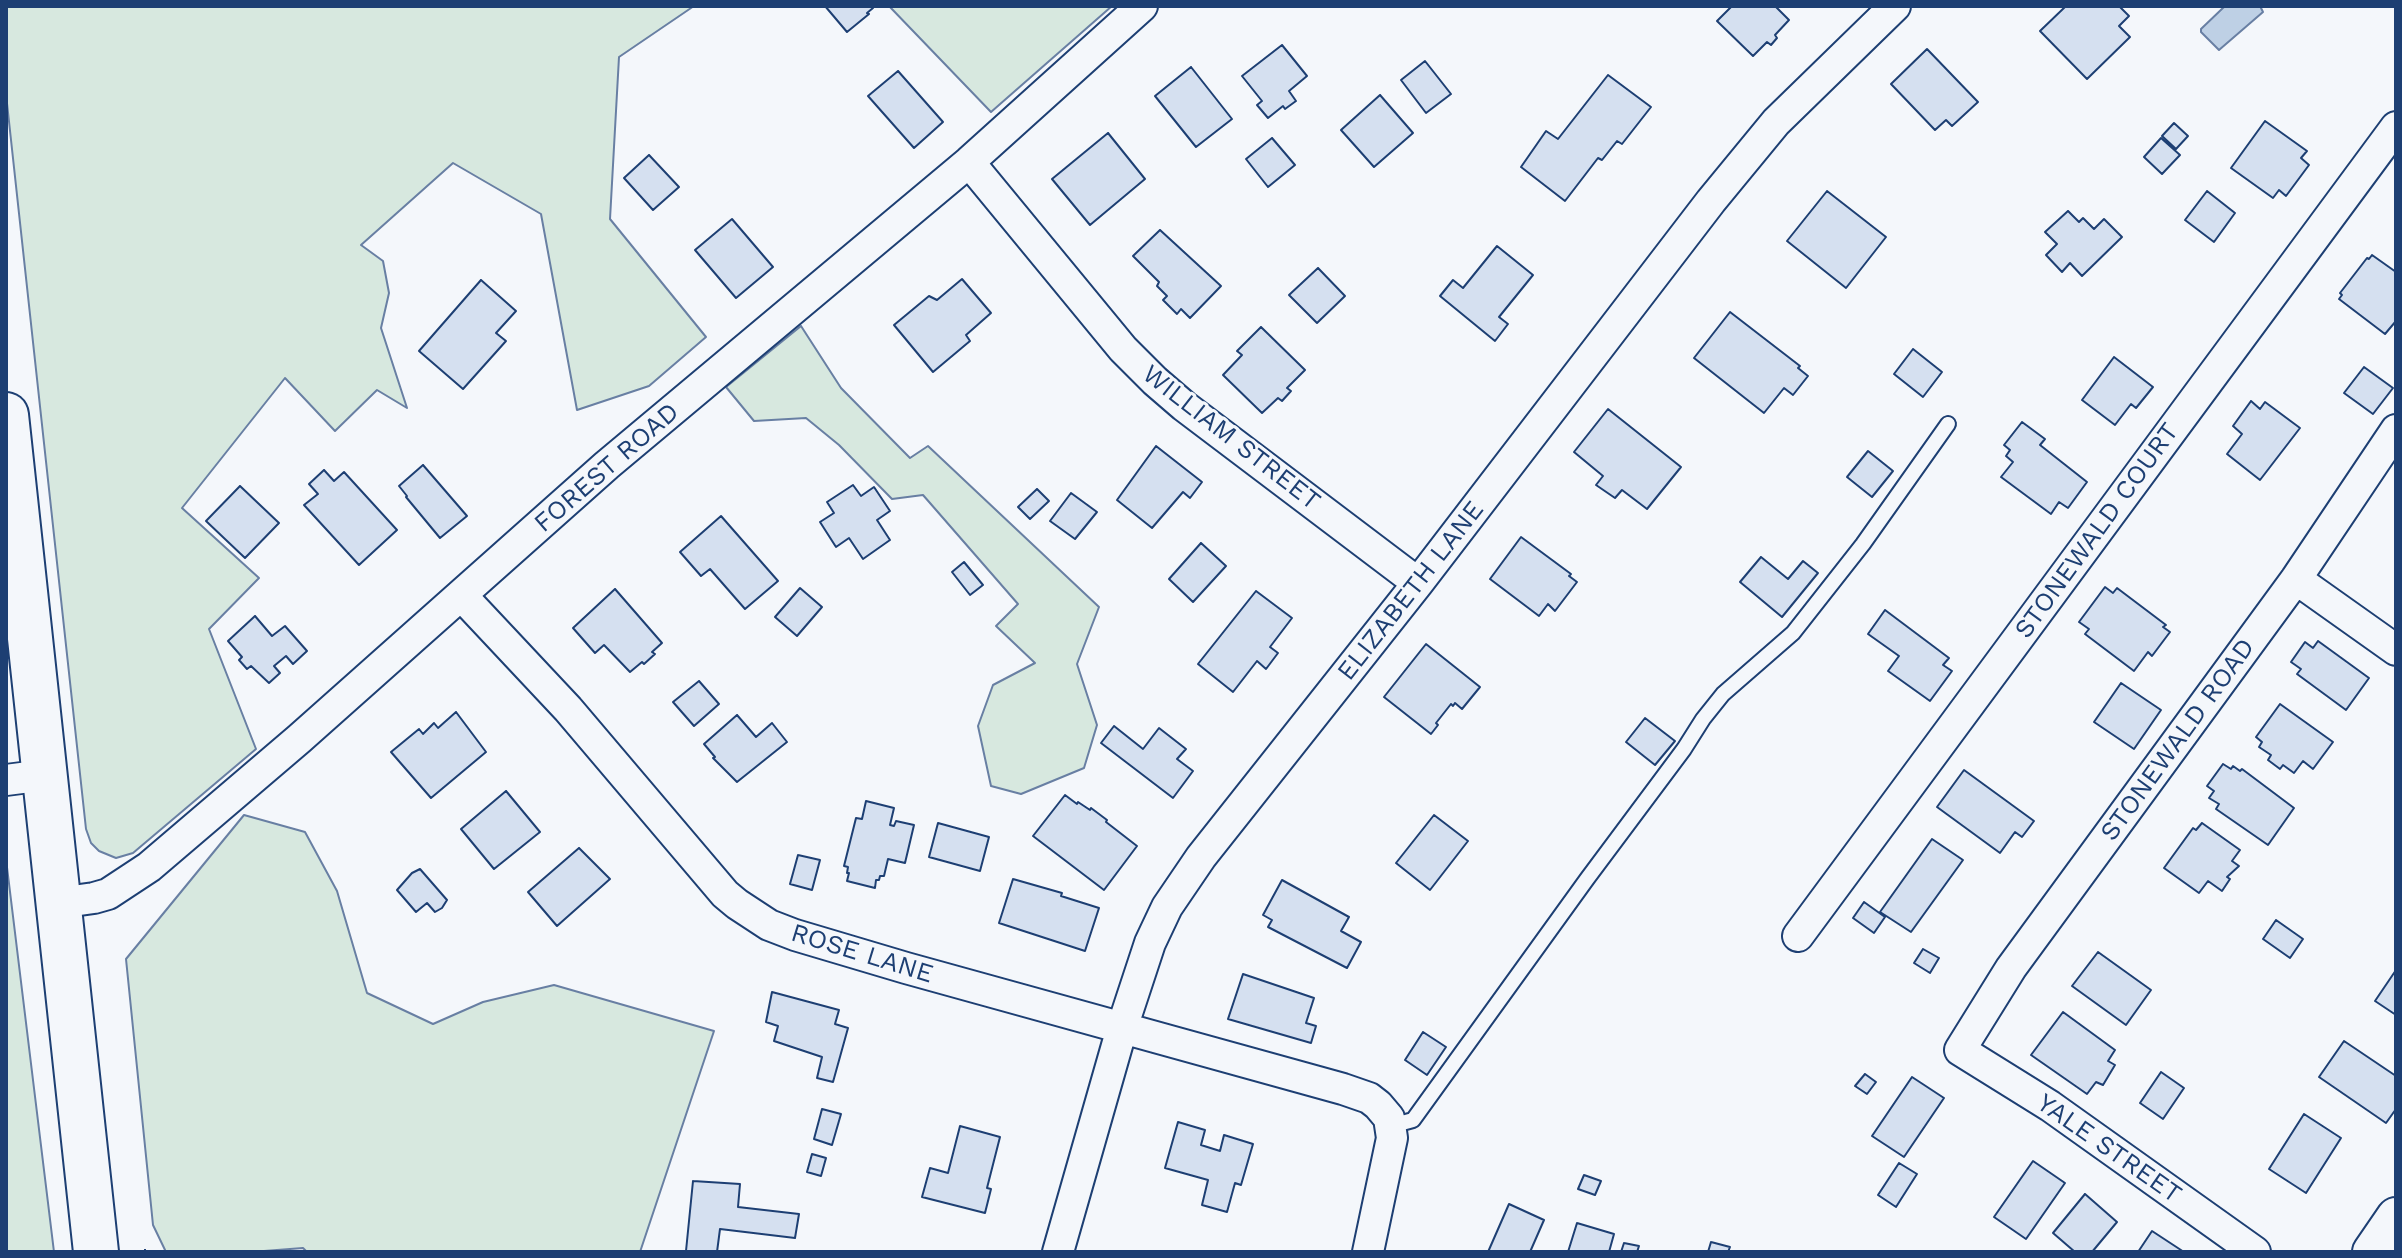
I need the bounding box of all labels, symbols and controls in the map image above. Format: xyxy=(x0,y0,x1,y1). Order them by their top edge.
street label: WILLIAM STREET xyxy=(1136,359,1326,517)
street label: FOREST ROAD xyxy=(528,397,686,539)
street label: STONEWALD COURT xyxy=(2008,417,2186,645)
street label: ELIZABETH LANE xyxy=(1331,495,1491,687)
street label: STONEWALD ROAD xyxy=(2094,633,2262,847)
street label: ROSE LANE xyxy=(787,918,937,990)
street label: YALE STREET xyxy=(2031,1088,2187,1210)

